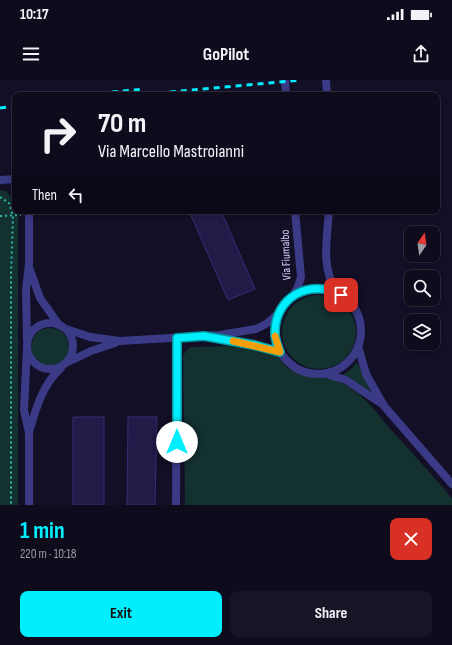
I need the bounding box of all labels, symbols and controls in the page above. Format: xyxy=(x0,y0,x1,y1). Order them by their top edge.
text: 10:17 xyxy=(20,5,49,24)
icon: menu xyxy=(20,43,42,65)
icon: share xyxy=(410,43,432,65)
text: GoPilot xyxy=(203,44,249,65)
text: 70 m xyxy=(98,107,146,140)
icon: right xyxy=(32,108,84,160)
text: Via Marcello Mastroianni xyxy=(98,141,244,162)
icon: left xyxy=(65,184,87,206)
text: Then xyxy=(32,186,57,205)
north arrow xyxy=(404,226,440,262)
map controls xyxy=(404,226,440,350)
street label: Via Fiumalbo xyxy=(278,229,294,281)
button: search xyxy=(404,270,440,306)
pin xyxy=(324,278,358,312)
icon: arrive xyxy=(330,284,352,306)
button: layers xyxy=(404,314,440,350)
position arrow xyxy=(156,421,198,463)
text: 1 min xyxy=(20,516,65,545)
button: close xyxy=(390,518,432,560)
text: 220 m · 10:18 xyxy=(20,546,77,562)
button: Exit xyxy=(20,591,222,637)
button: Share xyxy=(230,591,432,637)

